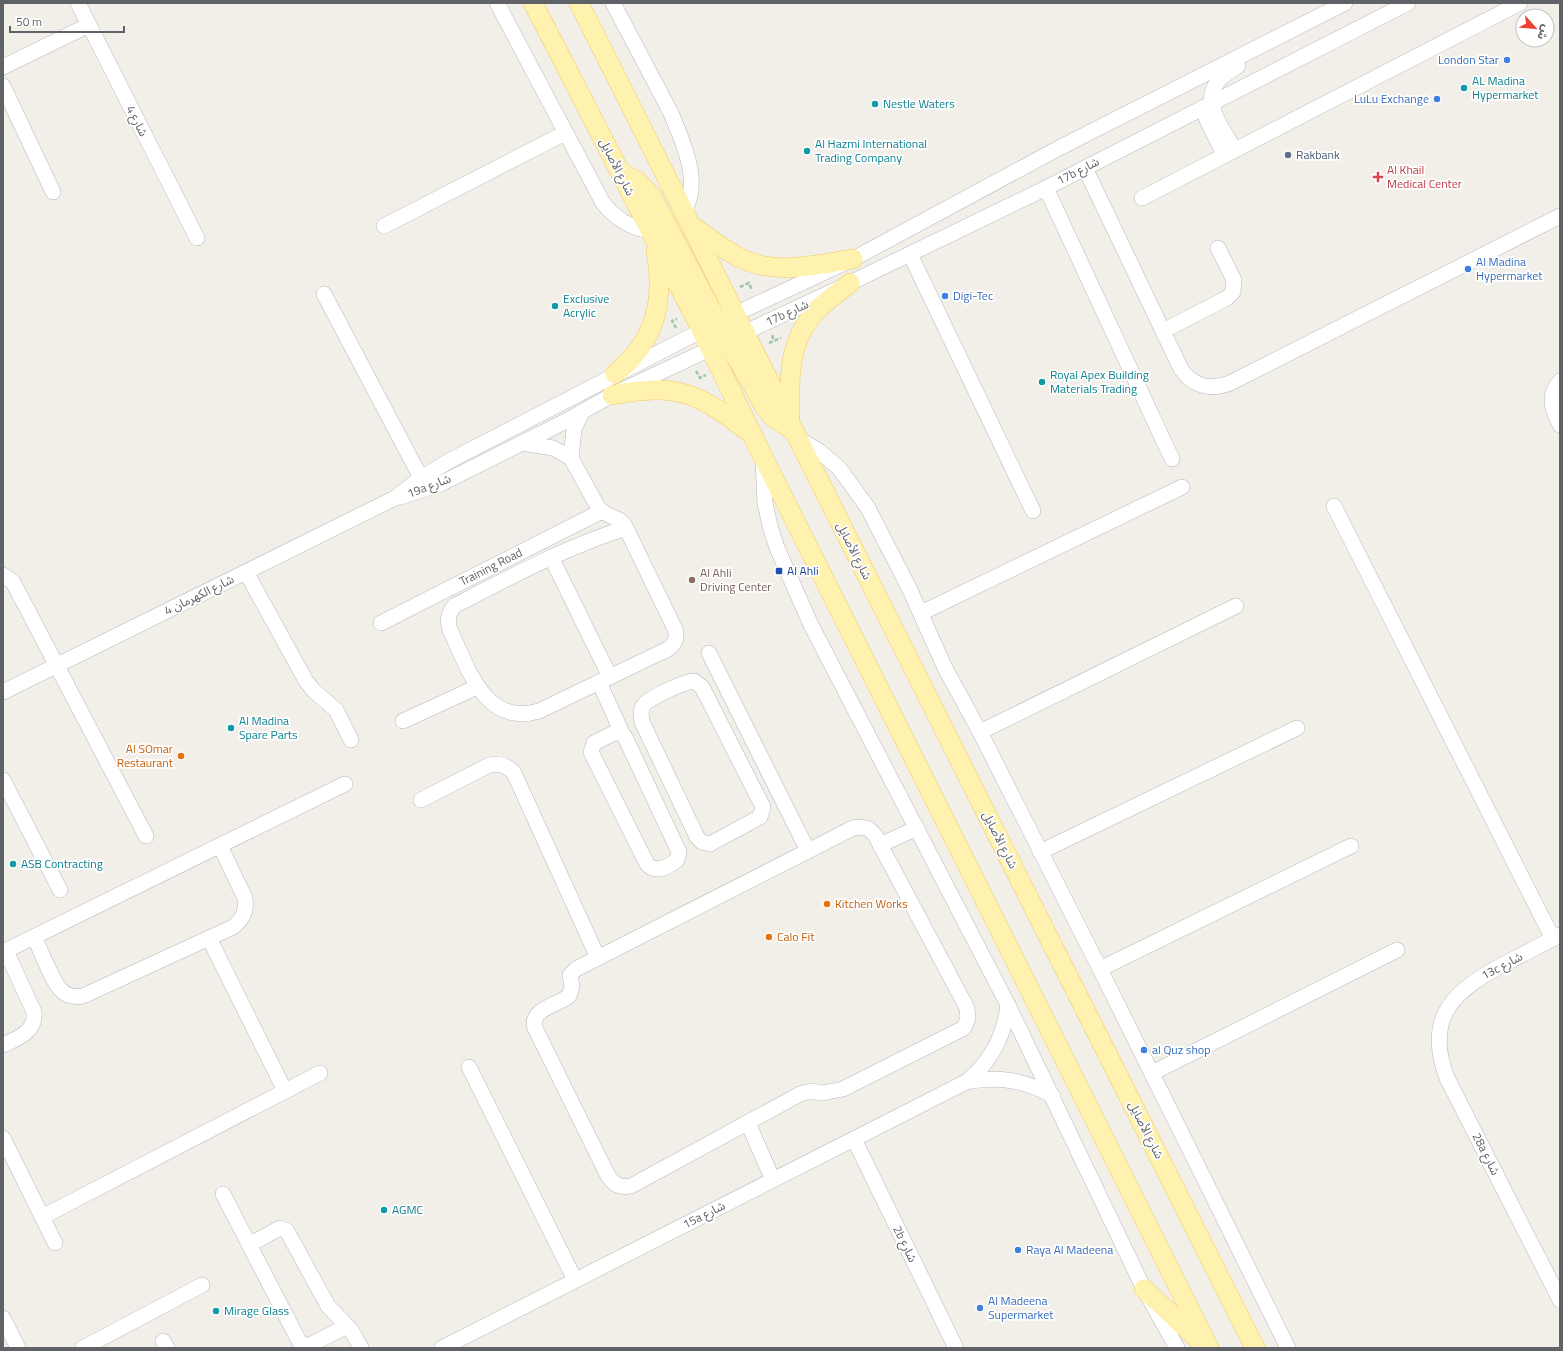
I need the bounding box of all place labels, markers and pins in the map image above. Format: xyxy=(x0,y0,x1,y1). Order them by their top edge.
place label: London Star xyxy=(1438,50,1499,69)
marker: London Star xyxy=(1502,55,1512,65)
place label: AL Madina Hypermarket xyxy=(1472,71,1539,104)
marker: AL Madina Hypermarket xyxy=(1459,83,1469,93)
place label: LuLu Exchange xyxy=(1354,89,1429,108)
place label: Nestle Waters xyxy=(883,94,955,113)
marker: LuLu Exchange xyxy=(1432,94,1442,104)
marker: Nestle Waters xyxy=(870,99,880,109)
place label: Al Hazmi International Trading Company xyxy=(815,134,927,167)
place label: Rakbank xyxy=(1296,145,1340,164)
marker: Al Hazmi International Trading Company xyxy=(802,146,812,156)
marker: Rakbank xyxy=(1283,150,1293,160)
place label: Al Khail Medical Center xyxy=(1387,160,1462,193)
marker: Al Khail Medical Center xyxy=(1372,171,1384,183)
place label: Al Madina Hypermarket xyxy=(1476,252,1543,285)
marker: Al Madina Hypermarket xyxy=(1463,264,1473,274)
place label: Digi-Tec xyxy=(953,286,993,305)
place label: Exclusive Acrylic xyxy=(563,289,609,322)
marker: Digi-Tec xyxy=(940,291,950,301)
marker: Exclusive Acrylic xyxy=(550,301,560,311)
place label: Royal Apex Building Materials Trading xyxy=(1050,365,1149,398)
marker: Royal Apex Building Materials Trading xyxy=(1037,377,1047,387)
place label: Al Ahli xyxy=(787,561,819,580)
place label: Al Ahli Driving Center xyxy=(700,563,771,596)
marker: Al Ahli xyxy=(774,566,784,576)
marker: Al Ahli Driving Center xyxy=(687,575,697,585)
place label: Al Madina Spare Parts xyxy=(239,711,298,744)
marker: Al Madina Spare Parts xyxy=(226,723,236,733)
place label: Al SOmar Restaurant xyxy=(117,739,174,772)
marker: Al SOmar Restaurant xyxy=(176,751,186,761)
place label: ASB Contracting xyxy=(21,854,103,873)
marker: ASB Contracting xyxy=(8,859,18,869)
place label: Kitchen Works xyxy=(835,894,908,913)
marker: Kitchen Works xyxy=(822,899,832,909)
place label: Calo Fit xyxy=(777,927,815,946)
marker: Calo Fit xyxy=(764,932,774,942)
place label: al Quz shop xyxy=(1152,1040,1211,1059)
marker: al Quz shop xyxy=(1139,1045,1149,1055)
place label: AGMC xyxy=(392,1200,423,1219)
marker: AGMC xyxy=(379,1205,389,1215)
place label: Raya Al Madeena xyxy=(1026,1240,1113,1259)
marker: Raya Al Madeena xyxy=(1013,1245,1023,1255)
place label: Al Madeena Supermarket xyxy=(988,1291,1054,1324)
place label: Mirage Glass xyxy=(224,1301,289,1320)
marker: Al Madeena Supermarket xyxy=(975,1303,985,1313)
marker: Mirage Glass xyxy=(211,1306,221,1316)

